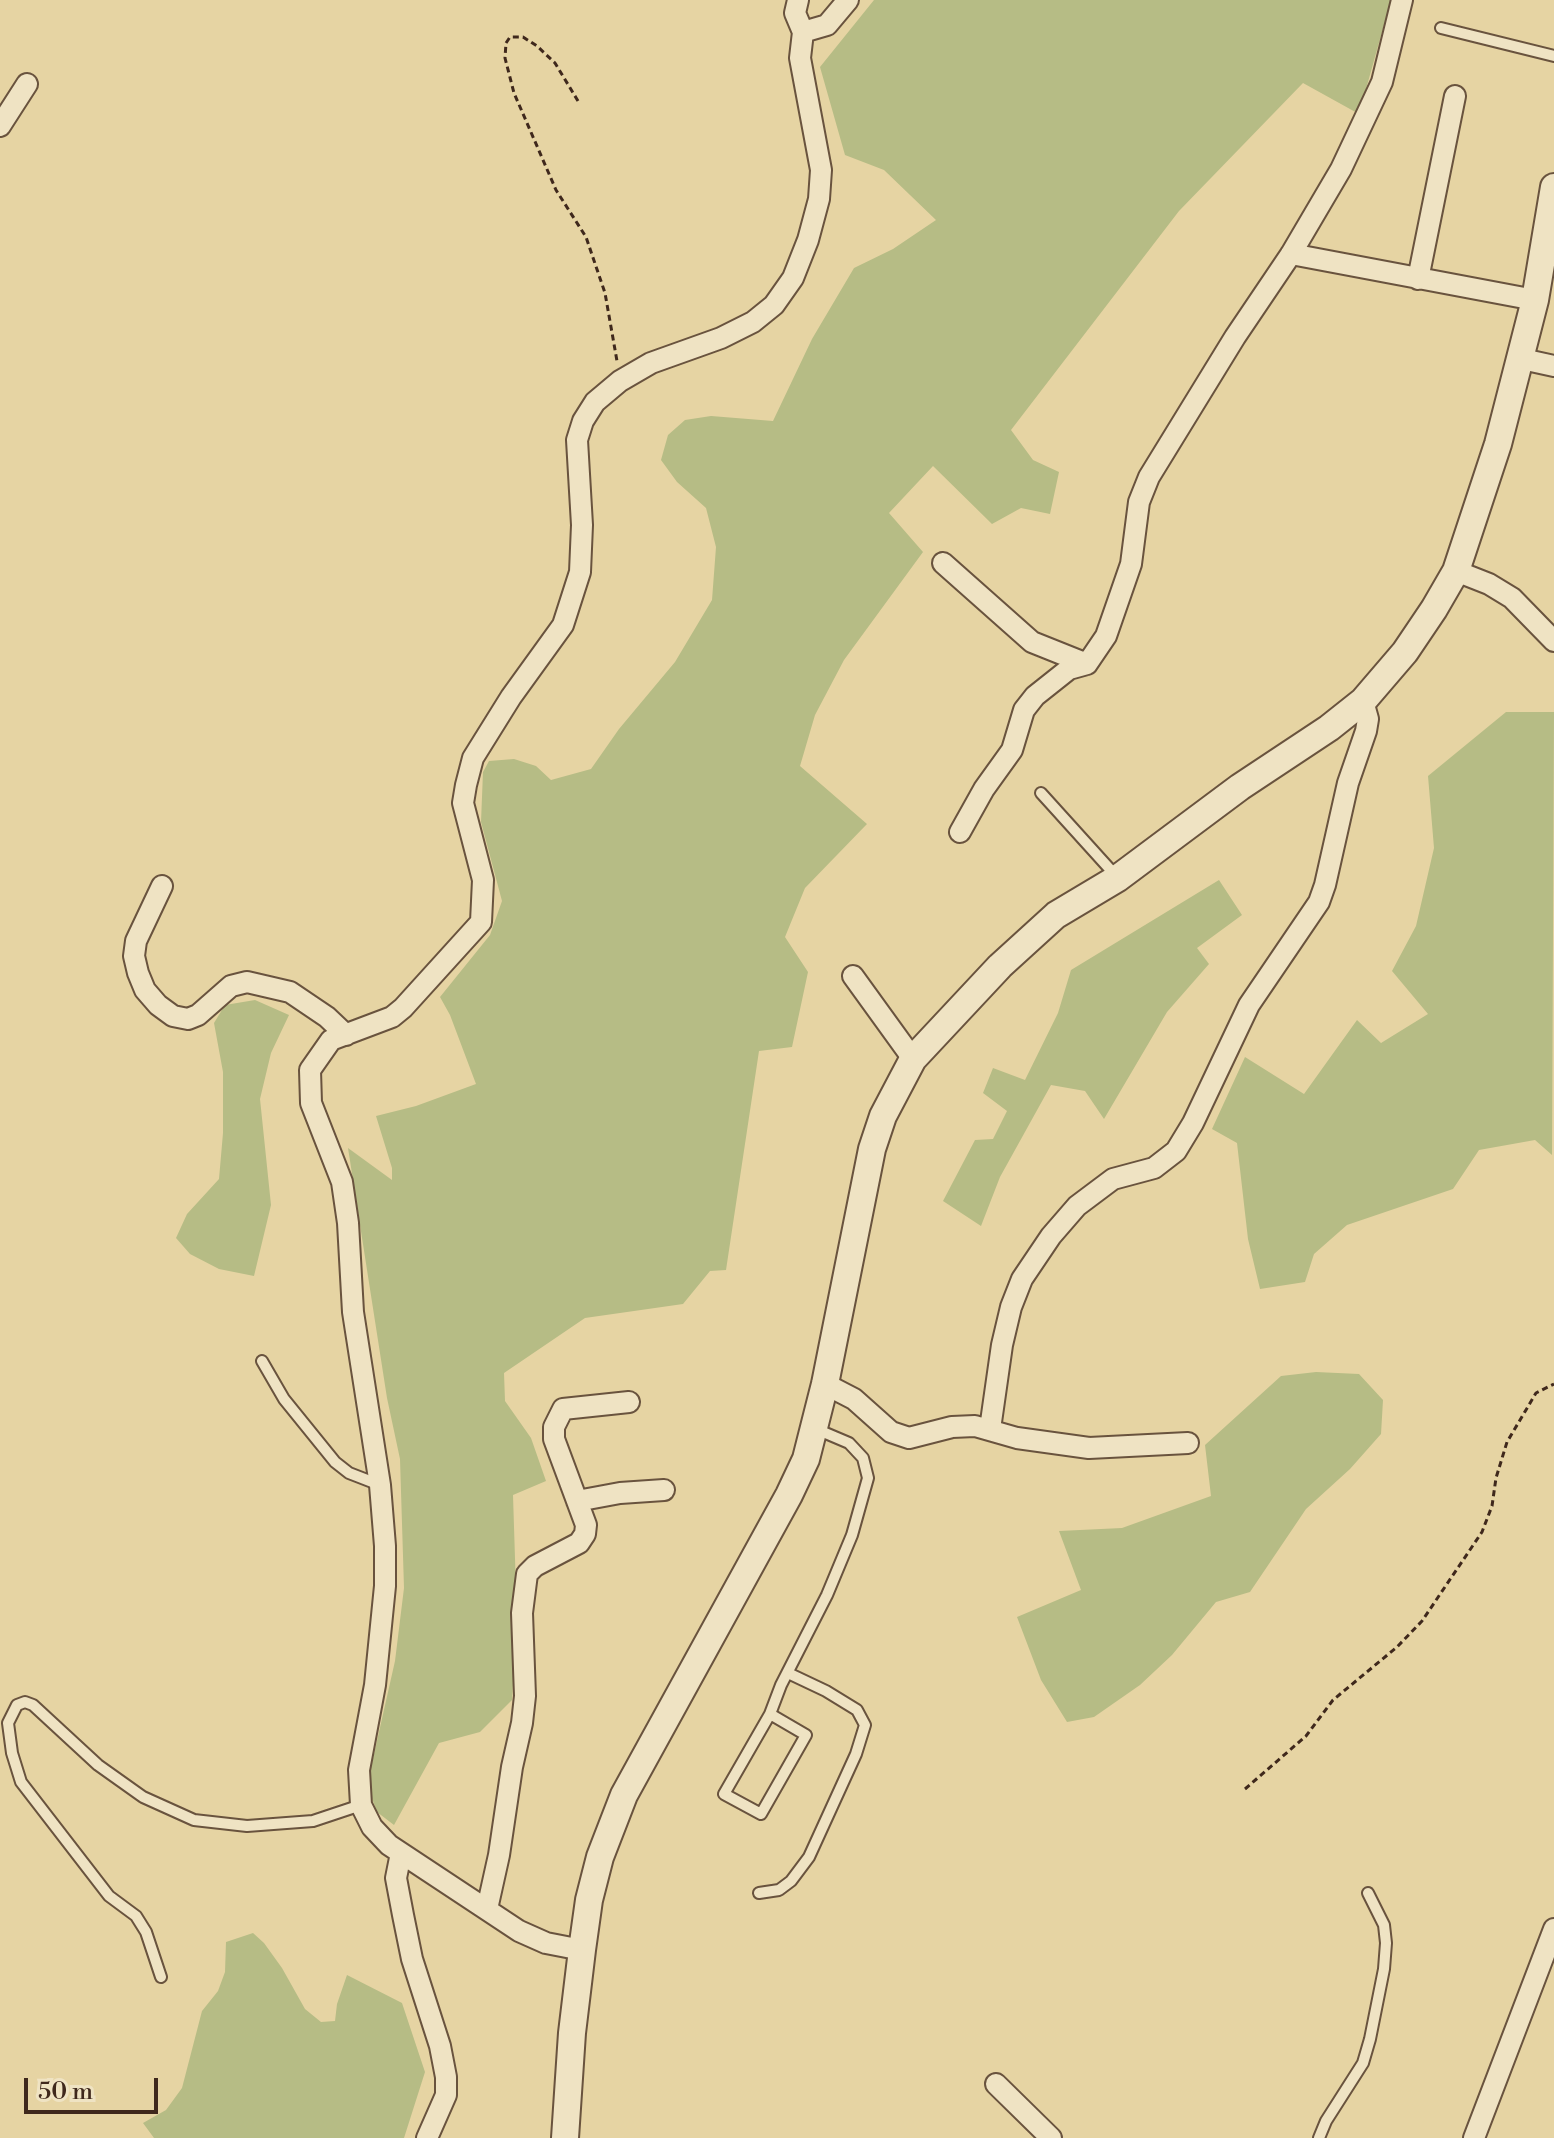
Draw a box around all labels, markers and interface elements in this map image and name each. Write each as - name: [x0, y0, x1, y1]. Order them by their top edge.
- scale bar: [28, 2062, 162, 2112]
- text: 50 m: [38, 2077, 93, 2107]

